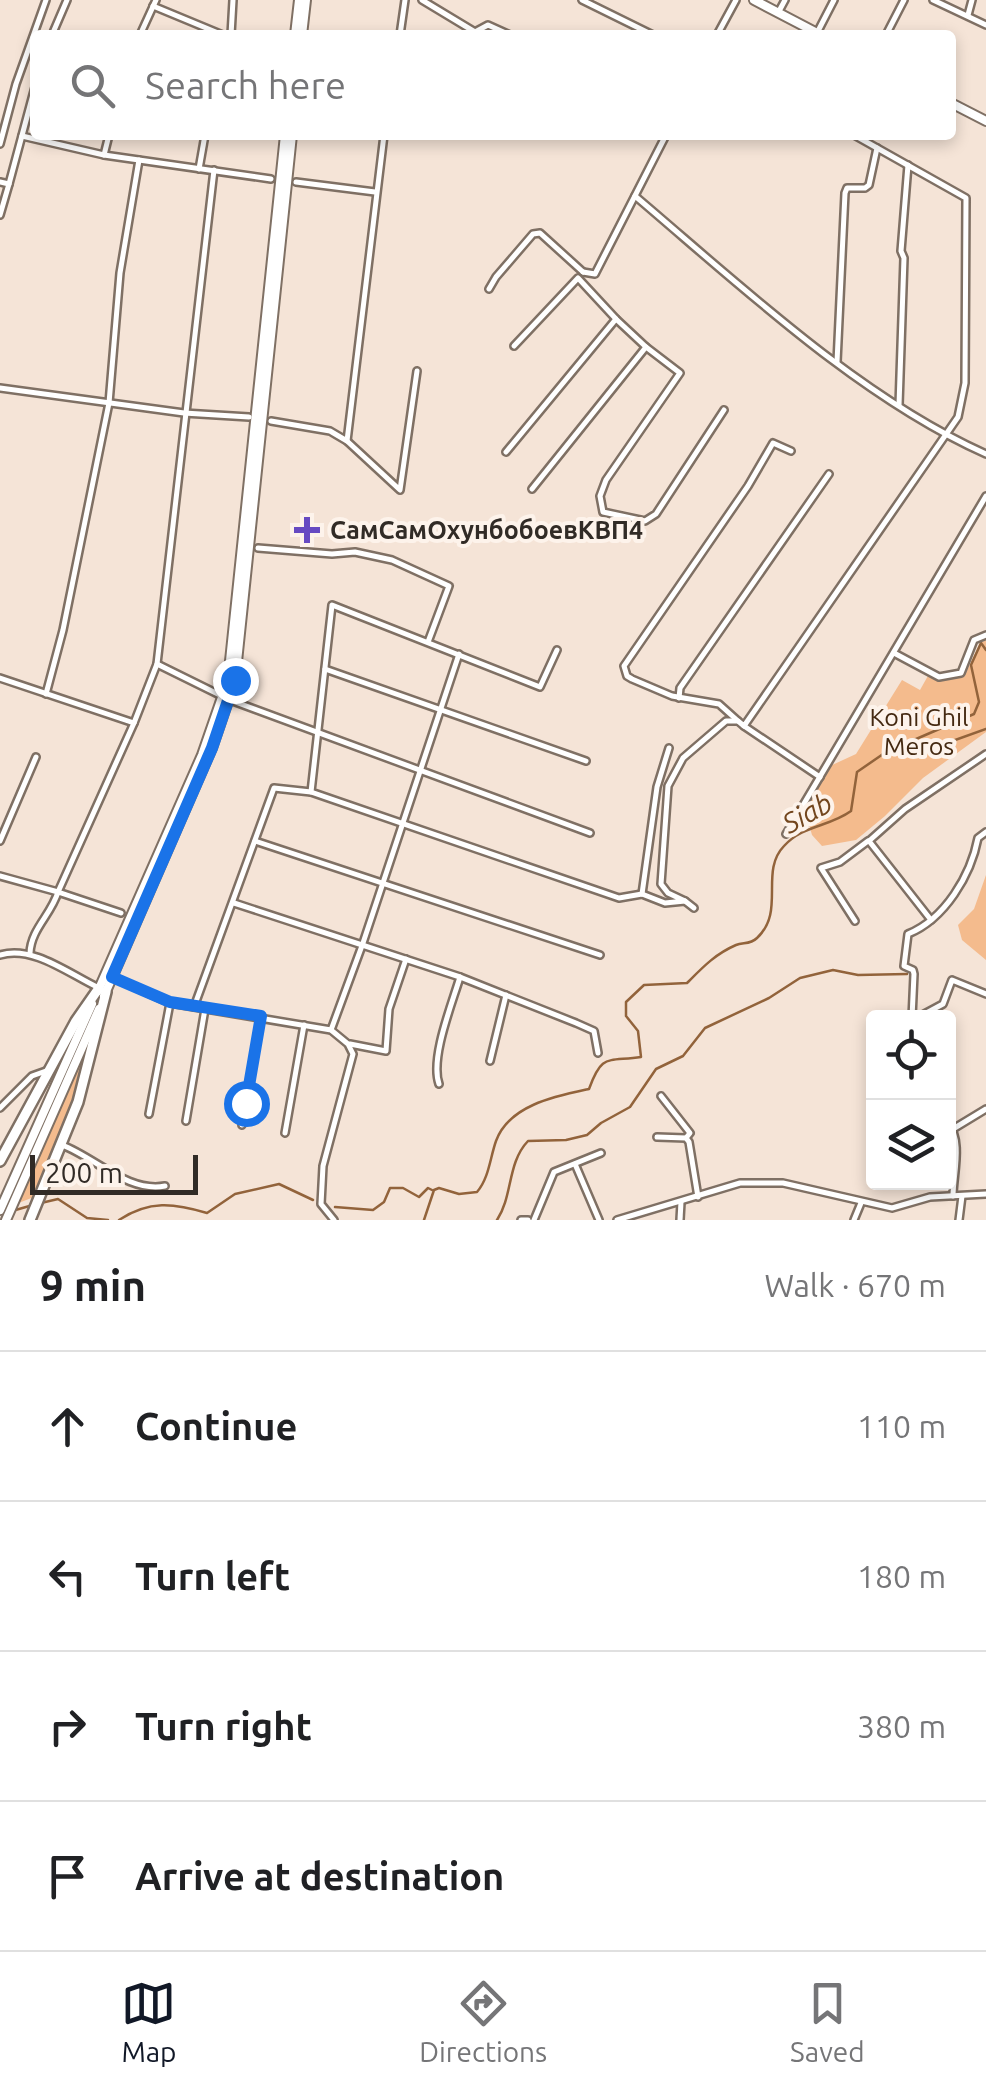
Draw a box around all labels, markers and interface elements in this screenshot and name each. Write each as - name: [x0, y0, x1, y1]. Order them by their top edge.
- search box: [30, 30, 956, 140]
- icon: search: [65, 58, 120, 113]
- text: Search here: [145, 64, 346, 106]
- place label: СамСамОхунбобоевКВП4: [330, 516, 643, 544]
- marker: СамСамОхунбобоевКВП4: [294, 517, 320, 543]
- route end: [213, 658, 259, 704]
- park label: Koni Ghil Meros: [869, 703, 969, 760]
- water label: Siab: [776, 787, 837, 839]
- map controls: [866, 1010, 956, 1190]
- button: locate: [866, 1010, 956, 1100]
- route start: [224, 1081, 270, 1127]
- button: layers: [866, 1100, 956, 1190]
- scale bar: [30, 1150, 198, 1194]
- text: 200 m: [45, 1157, 123, 1188]
- text: 9 min: [40, 1262, 146, 1309]
- text: Walk · 670 m: [764, 1267, 946, 1303]
- icon: ahead: [40, 1399, 95, 1454]
- text: Continue: [135, 1405, 297, 1447]
- text: 110 m: [857, 1408, 946, 1444]
- icon: left: [40, 1549, 95, 1604]
- text: Turn left: [135, 1555, 290, 1597]
- text: 180 m: [857, 1558, 946, 1594]
- icon: right: [40, 1699, 95, 1754]
- text: Turn right: [135, 1705, 312, 1747]
- text: 380 m: [857, 1708, 946, 1744]
- icon: arrive: [40, 1849, 95, 1904]
- text: Arrive at destination: [135, 1855, 504, 1897]
- tab: Map: [121, 1976, 177, 2067]
- tab: Directions: [419, 1976, 547, 2067]
- tab: Saved: [790, 1976, 865, 2067]

